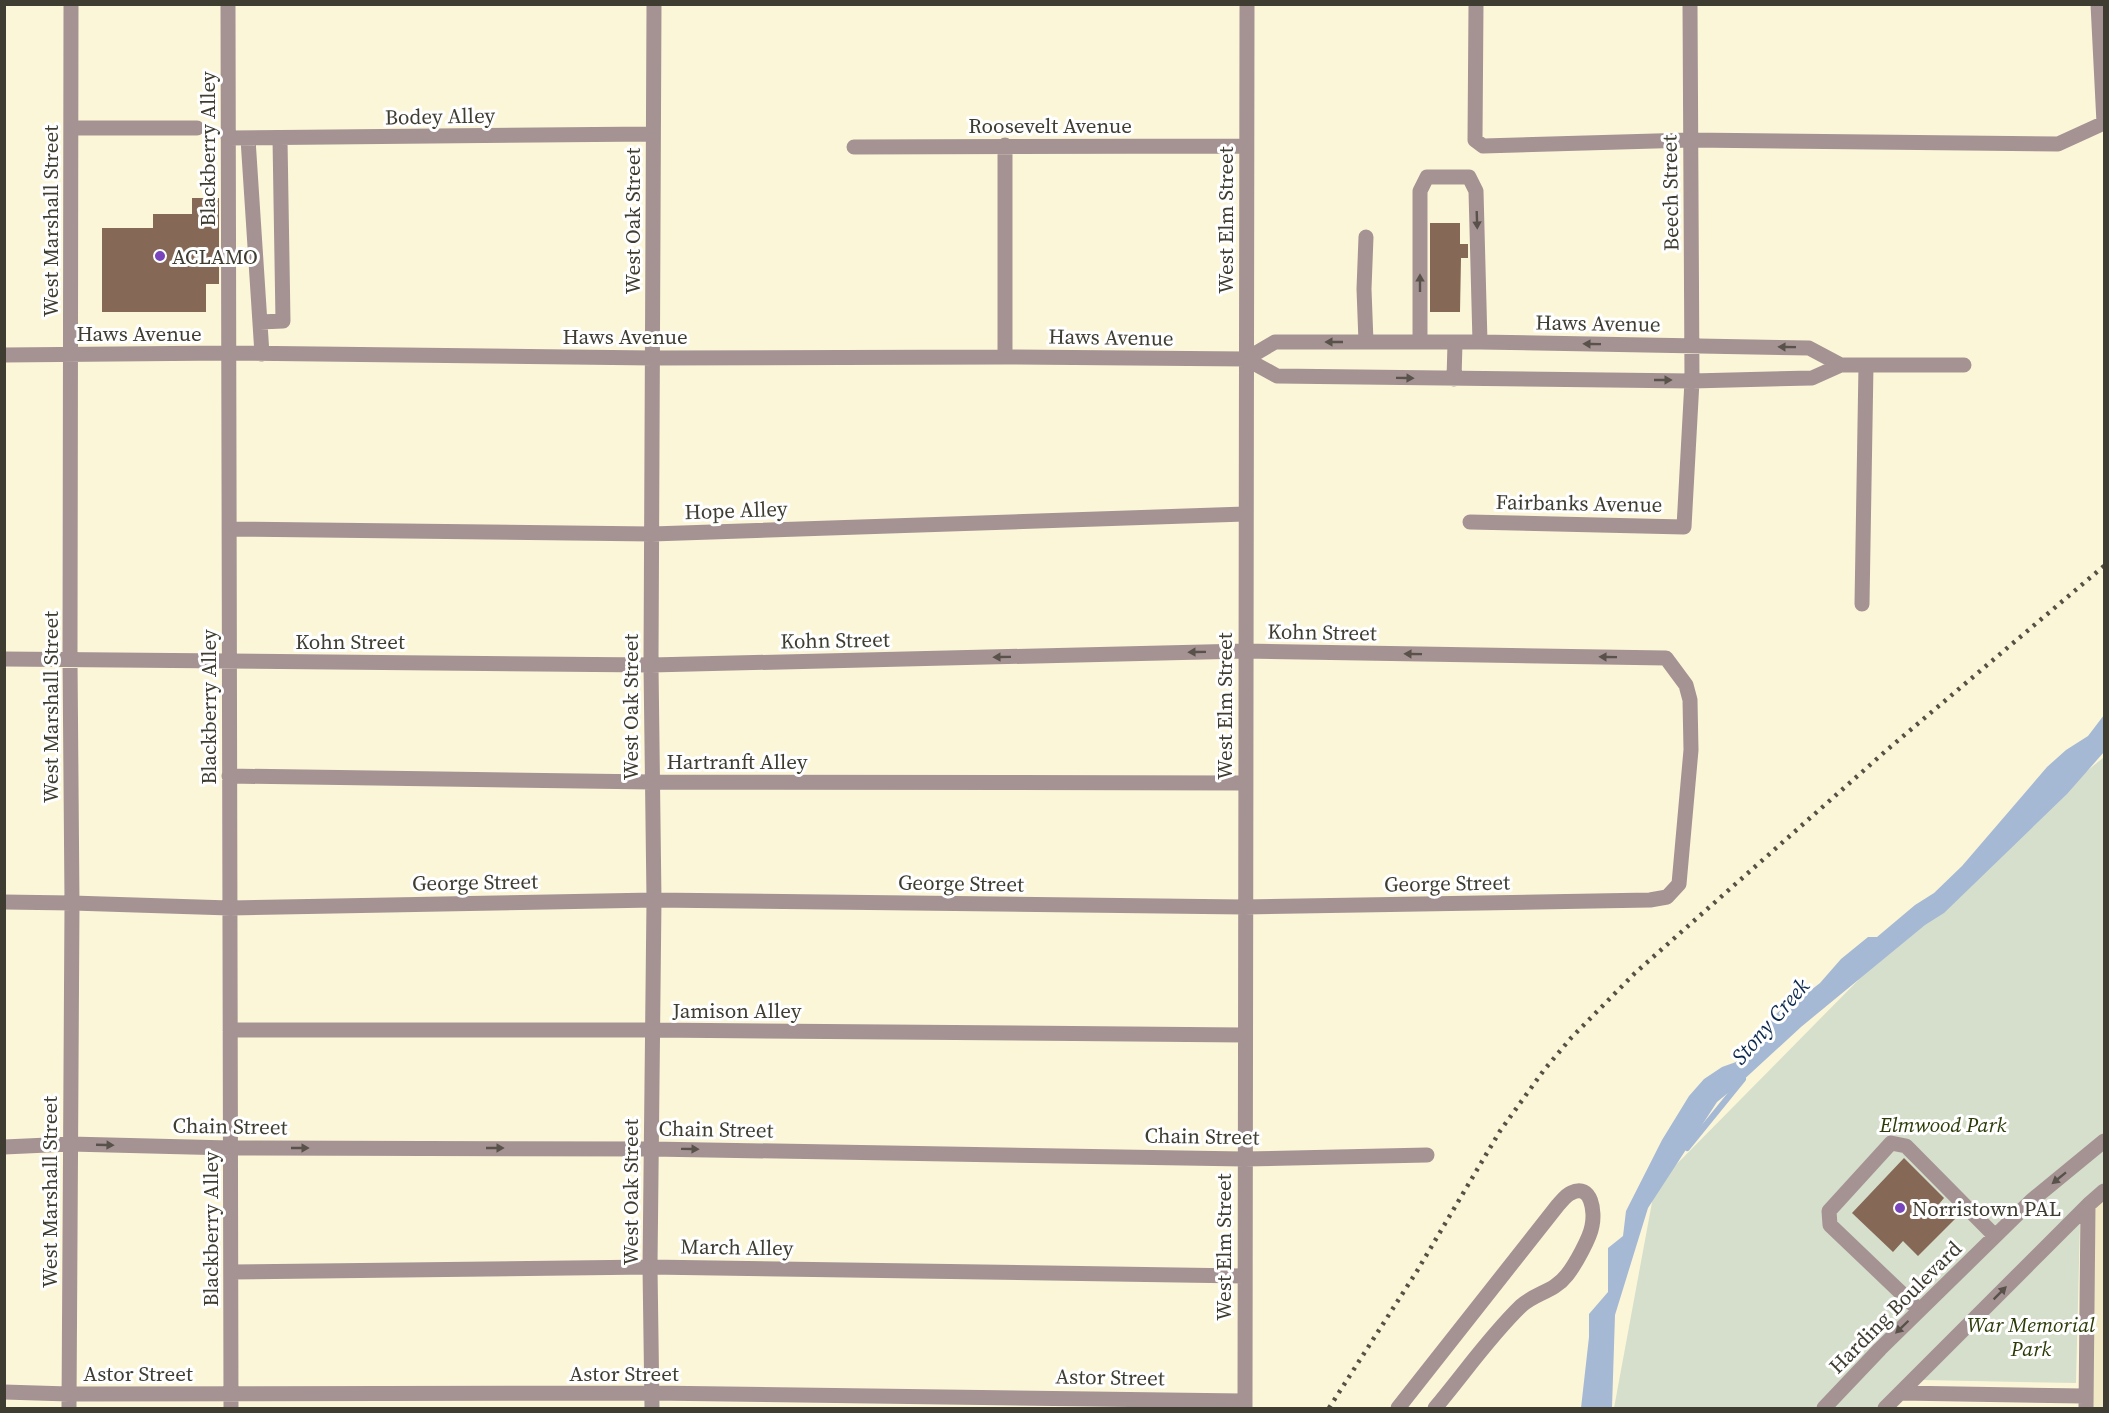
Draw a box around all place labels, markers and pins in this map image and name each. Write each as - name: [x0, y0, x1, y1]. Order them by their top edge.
- place label: ACLAMO: [172, 242, 258, 271]
- marker: ACLAMO: [153, 249, 167, 263]
- place label: Norristown PAL: [1912, 1194, 2061, 1223]
- marker: Norristown PAL: [1893, 1201, 1907, 1215]

